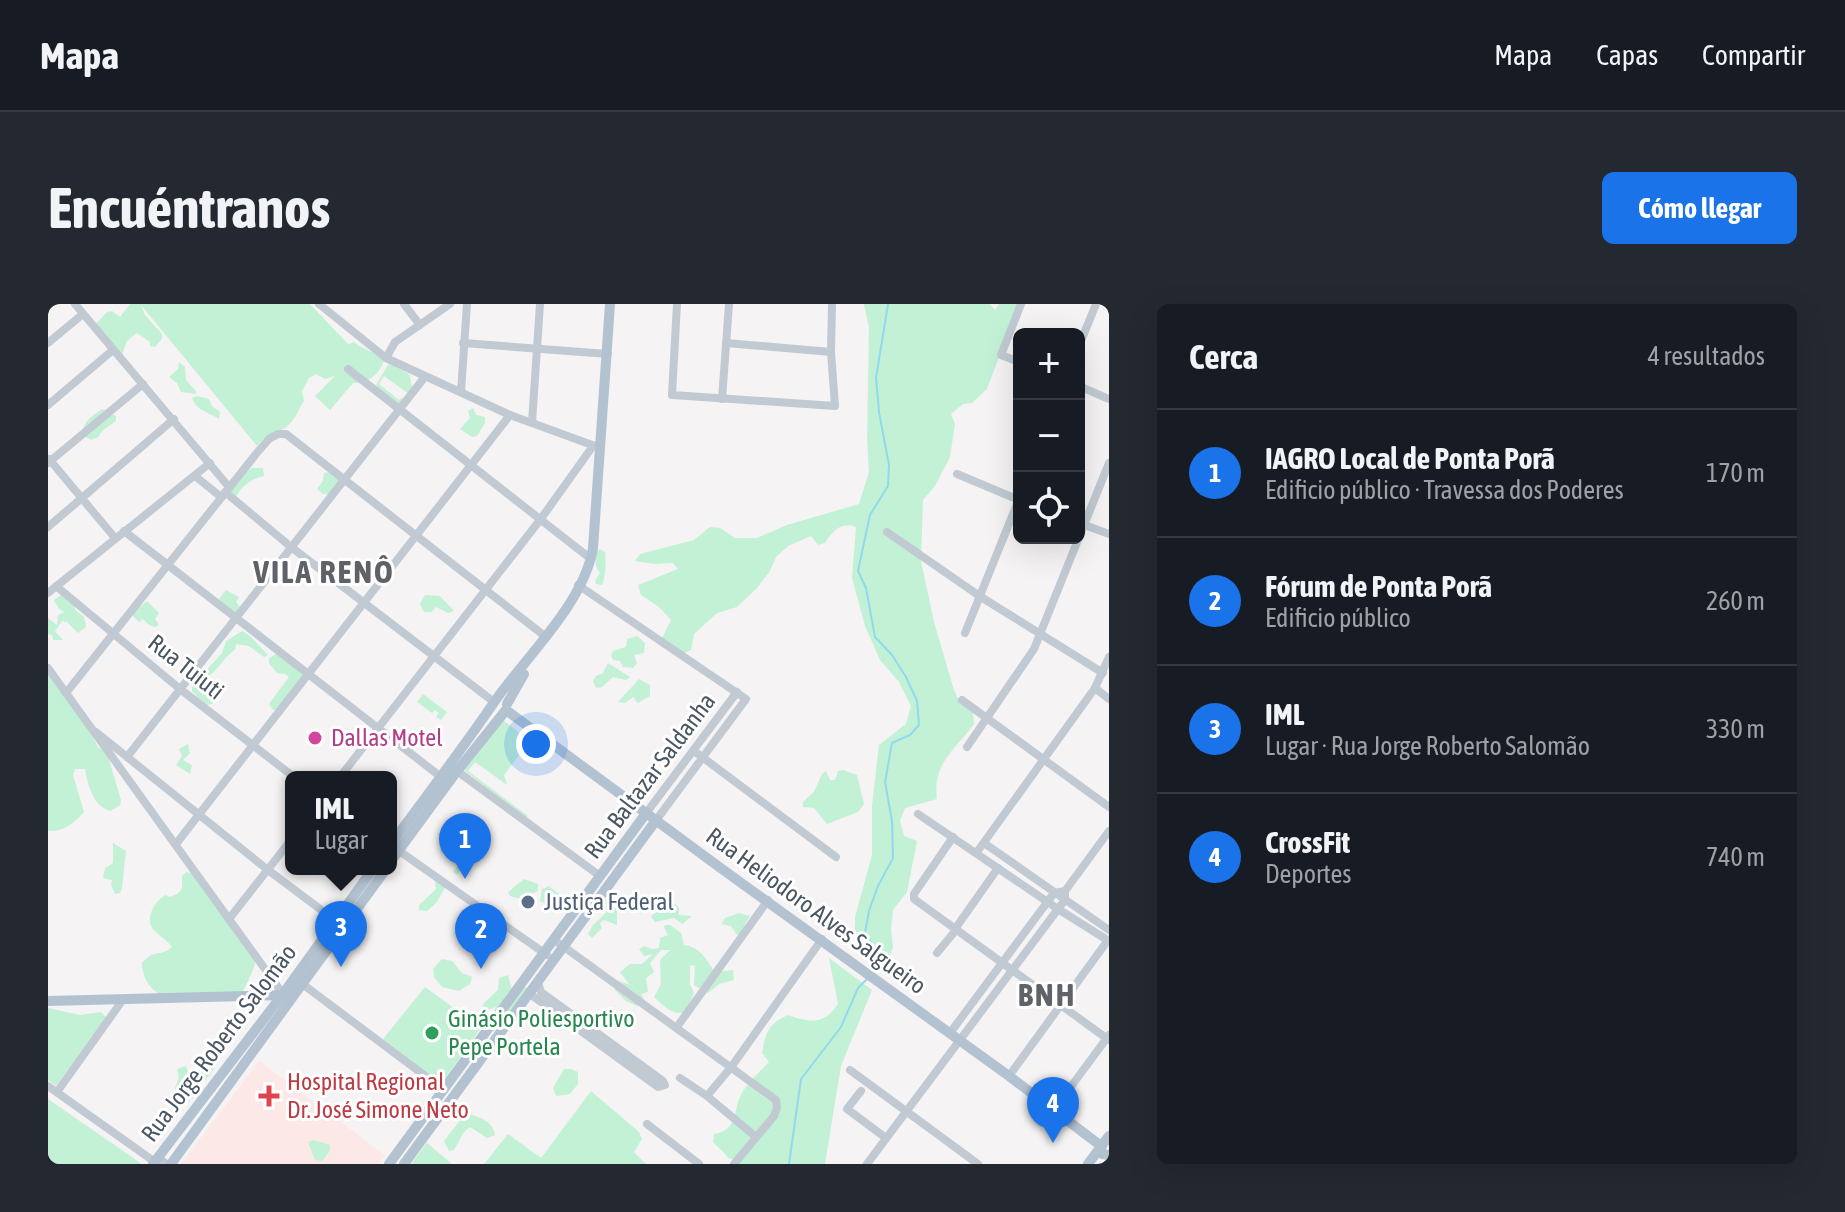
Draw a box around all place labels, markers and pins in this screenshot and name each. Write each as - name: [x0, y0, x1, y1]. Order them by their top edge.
- place label: Dallas Motel: [331, 724, 443, 751]
- marker: Dallas Motel: [306, 729, 324, 747]
- pin: 1: [439, 813, 491, 879]
- place label: Justiça Federal: [544, 888, 675, 915]
- marker: Justiça Federal: [519, 893, 537, 911]
- pin: 3: [315, 901, 367, 967]
- pin: 2: [455, 903, 507, 969]
- place label: Ginásio Poliesportivo Pepe Portela: [448, 1005, 635, 1060]
- marker: Ginásio Poliesportivo Pepe Portela: [423, 1024, 441, 1042]
- place label: Hospital Regional Dr. José Simone Neto: [287, 1068, 469, 1123]
- pin: 4: [1027, 1077, 1079, 1143]
- marker: Hospital Regional Dr. José Simone Neto: [258, 1085, 280, 1107]

